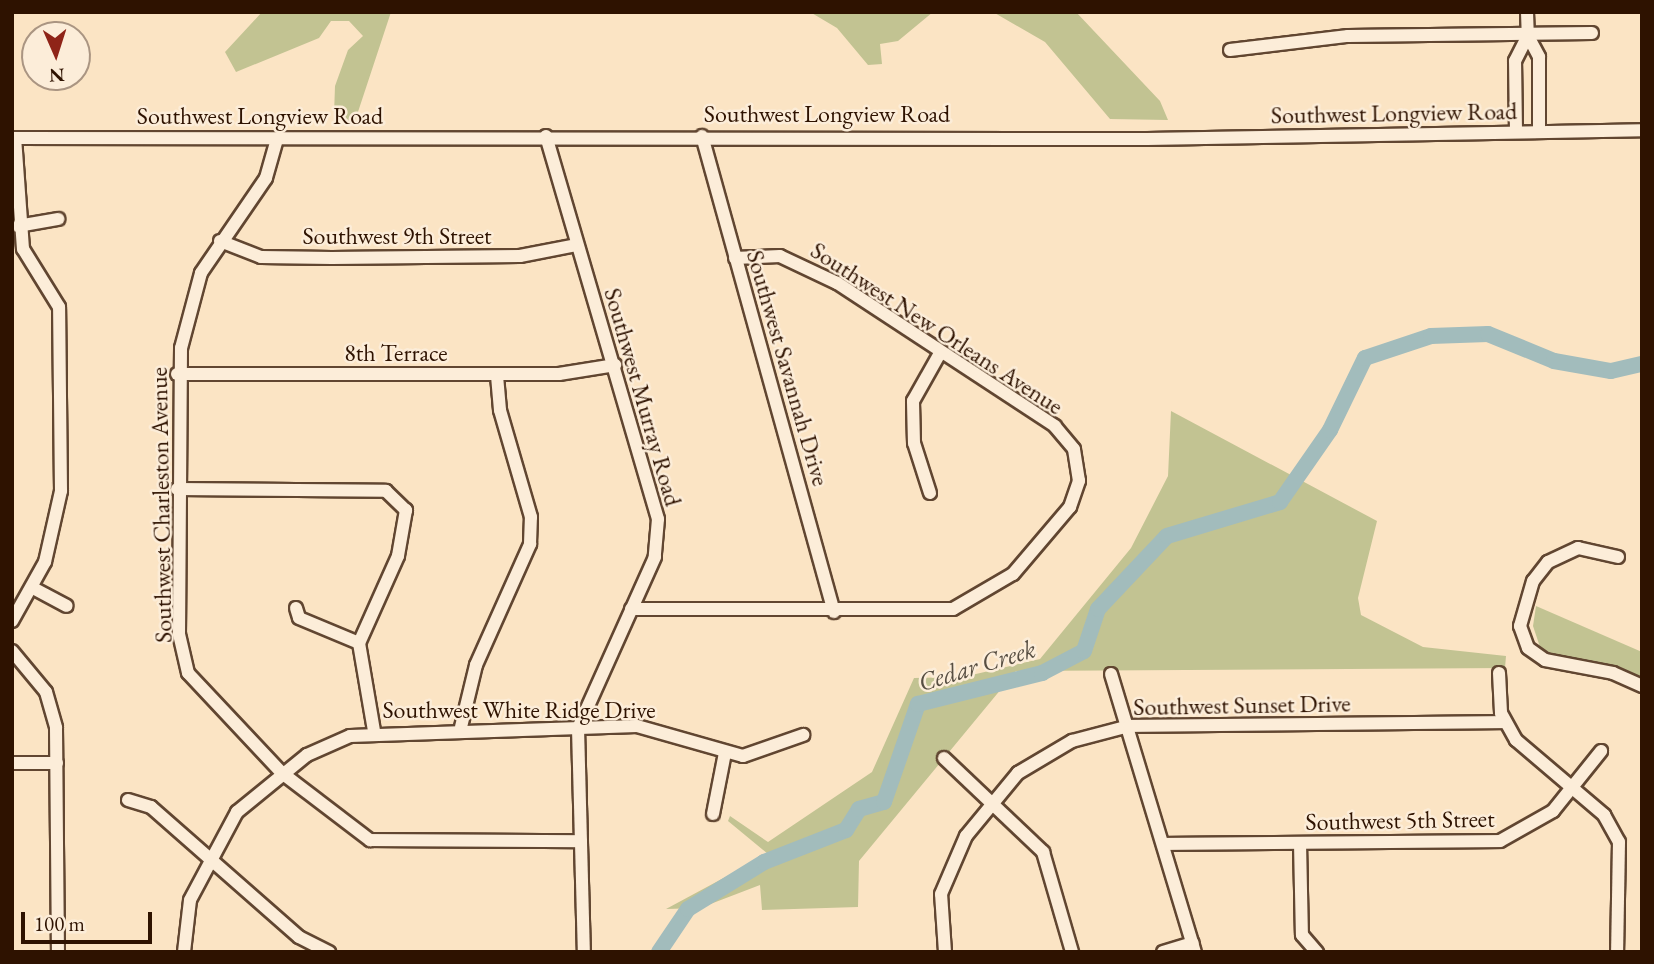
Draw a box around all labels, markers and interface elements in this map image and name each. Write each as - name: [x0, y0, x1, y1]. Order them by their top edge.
- north arrow: [21, 21, 91, 91]
- text: N: [49, 63, 65, 88]
- street label: Southwest Longview Road: [1271, 96, 1517, 130]
- street label: Southwest Longview Road: [704, 100, 950, 128]
- street label: Southwest Longview Road: [137, 102, 383, 130]
- street label: Southwest 9th Street: [302, 222, 492, 250]
- street label: Southwest New Orleans Avenue: [805, 236, 1069, 420]
- street label: Southwest Savannah Drive: [741, 247, 835, 489]
- street label: Southwest Murray Road: [598, 285, 688, 509]
- street label: 8th Terrace: [344, 339, 448, 367]
- street label: Southwest Charleston Avenue: [144, 367, 178, 643]
- water label: Cedar Creek: [915, 633, 1039, 699]
- street label: Southwest Sunset Drive: [1133, 689, 1351, 721]
- street label: Southwest White Ridge Drive: [382, 696, 656, 724]
- street label: Southwest 5th Street: [1305, 804, 1495, 836]
- scale bar: [24, 898, 156, 942]
- text: 100 m: [34, 910, 85, 937]

